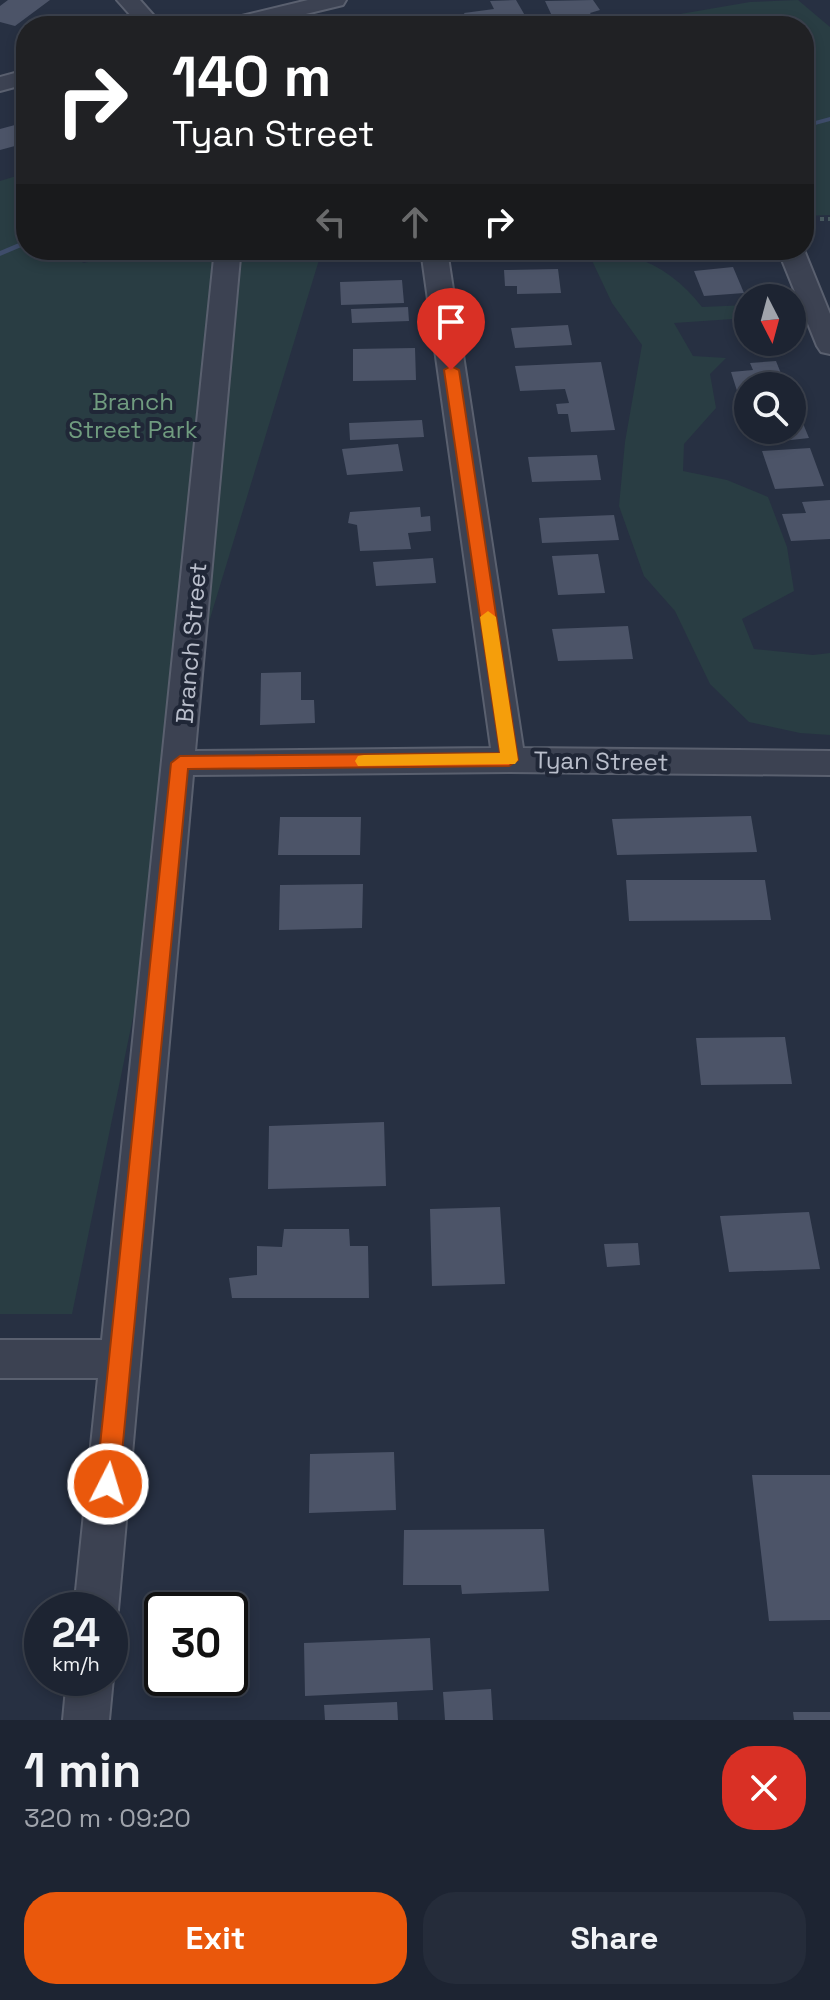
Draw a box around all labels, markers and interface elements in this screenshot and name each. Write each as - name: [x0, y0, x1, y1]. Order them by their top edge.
- text: 140 m: [172, 41, 331, 112]
- icon: right: [40, 48, 144, 152]
- text: Tyan Street: [172, 111, 374, 157]
- icon: left: [309, 200, 353, 244]
- icon: ahead: [393, 200, 437, 244]
- icon: right: [477, 200, 521, 244]
- north arrow: [734, 284, 806, 356]
- map controls: [734, 284, 806, 444]
- pin: [417, 288, 485, 370]
- icon: arrive: [429, 300, 473, 344]
- button: search: [734, 372, 806, 444]
- park label: Branch Street Park: [68, 386, 198, 445]
- street label: Branch Street: [169, 561, 213, 725]
- street label: Tyan Street: [533, 744, 669, 778]
- position arrow: [66, 1442, 150, 1526]
- speed limit sign: 30: [144, 1592, 248, 1696]
- text: 24: [52, 1608, 100, 1659]
- text: km/h: [52, 1651, 100, 1677]
- text: 1 min: [24, 1740, 141, 1801]
- button: close: [722, 1746, 806, 1830]
- text: 320 m · 09:20: [24, 1801, 191, 1835]
- button: Exit: [24, 1892, 407, 1984]
- button: Share: [423, 1892, 806, 1984]

